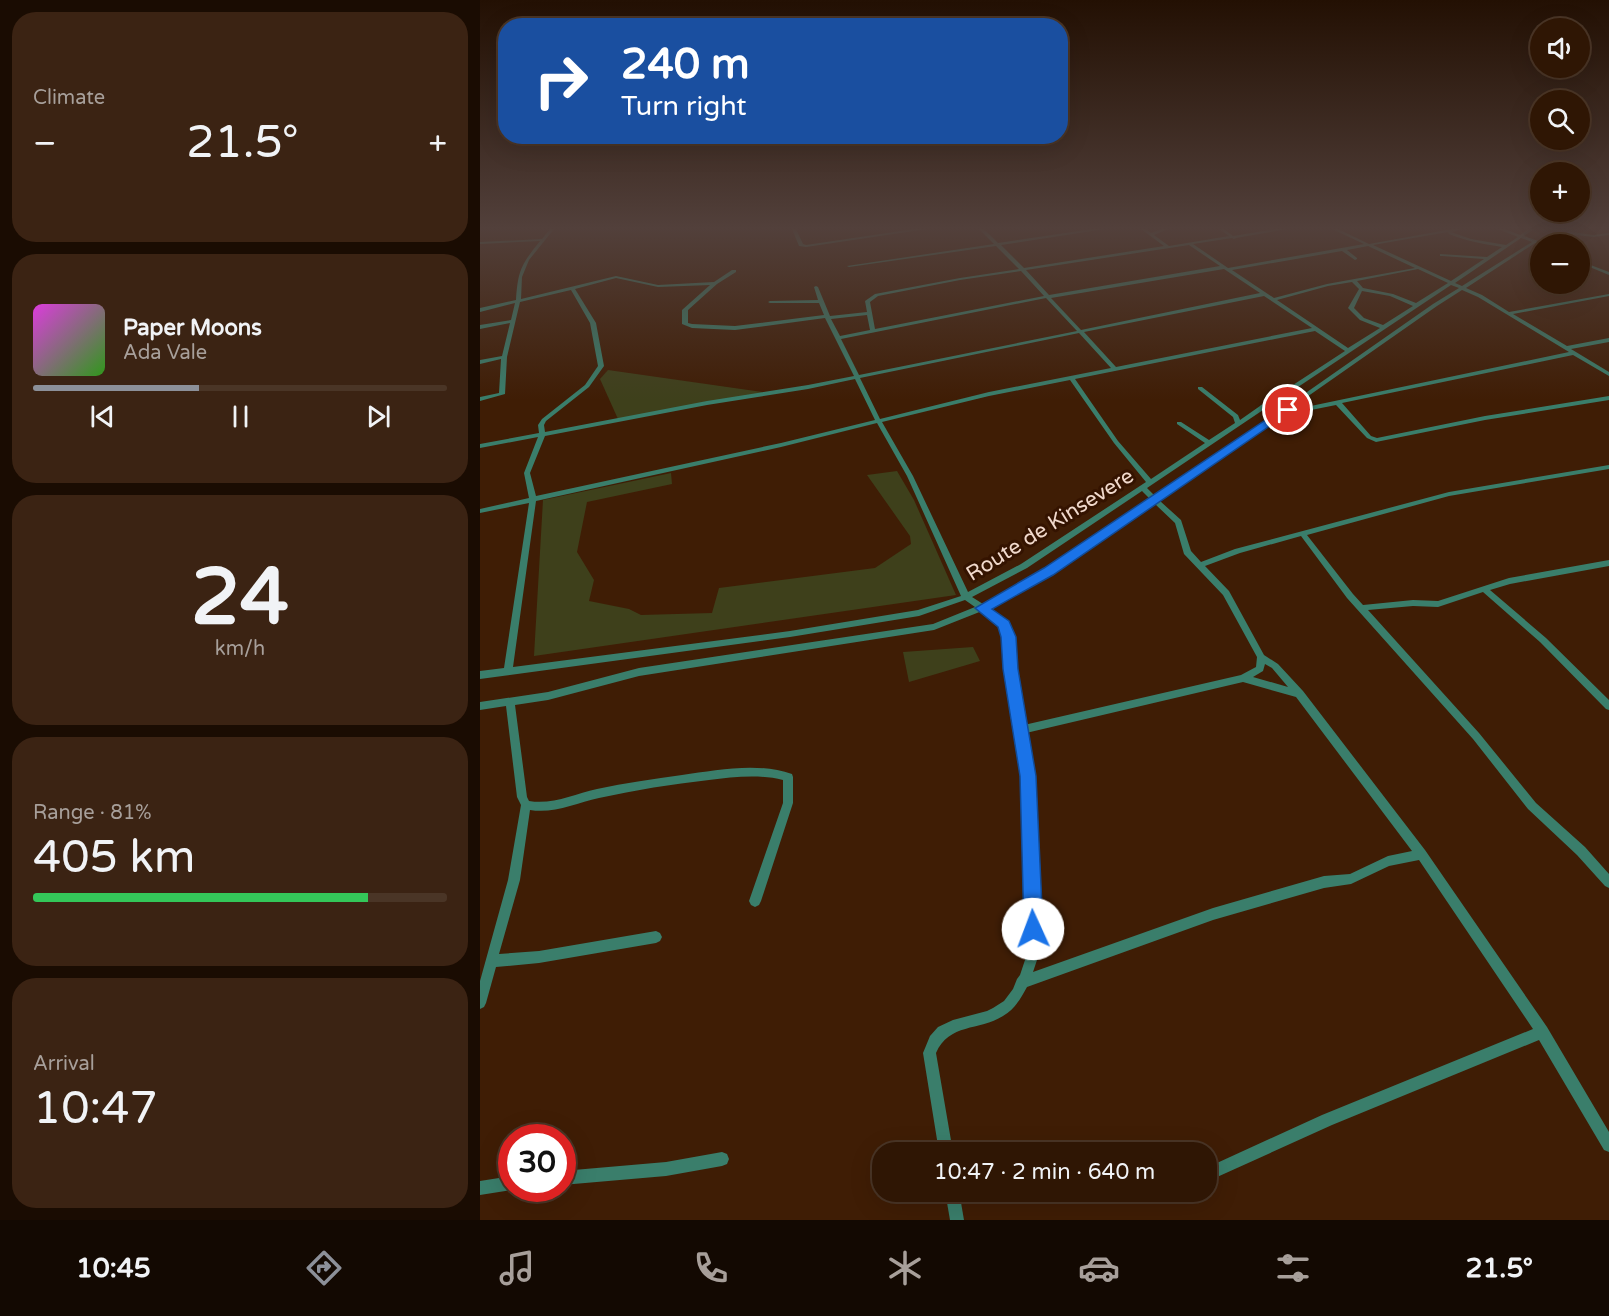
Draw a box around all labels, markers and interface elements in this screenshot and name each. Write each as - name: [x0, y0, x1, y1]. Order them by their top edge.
- map controls: [1530, 18, 1590, 294]
- button: sound: [1530, 18, 1590, 78]
- text: 240 m: [621, 39, 750, 90]
- icon: right: [522, 42, 600, 120]
- text: Climate: [33, 86, 105, 110]
- text: Turn right: [621, 90, 747, 123]
- button: search: [1530, 90, 1590, 150]
- text: 21.5°: [186, 116, 299, 170]
- text: −: [33, 124, 57, 163]
- text: +: [428, 124, 447, 163]
- button: +: [1530, 162, 1590, 222]
- button: −: [1530, 234, 1590, 294]
- text: Paper Moons: [123, 315, 262, 341]
- text: Ada Vale: [123, 341, 207, 365]
- pin: [1262, 384, 1313, 435]
- icon: arrive: [1271, 393, 1304, 426]
- icon: previous: [86, 400, 119, 433]
- icon: pause: [224, 400, 257, 433]
- icon: next: [362, 400, 395, 433]
- street label: Route de Kinsevere: [962, 463, 1138, 587]
- text: 24: [191, 551, 289, 645]
- text: km/h: [215, 637, 265, 661]
- text: Range · 81%: [33, 801, 152, 825]
- text: 405 km: [33, 831, 195, 885]
- position arrow: [1001, 897, 1065, 961]
- text: Arrival: [33, 1052, 95, 1076]
- text: 10:47: [33, 1082, 158, 1136]
- speed limit sign: 30: [498, 1124, 576, 1202]
- text: 10:47 · 2 min · 640 m: [934, 1159, 1155, 1185]
- icon: directions: [303, 1247, 345, 1289]
- icon: music: [496, 1247, 538, 1289]
- icon: phone: [690, 1247, 732, 1289]
- icon: climate: [884, 1247, 926, 1289]
- icon: car: [1078, 1247, 1120, 1289]
- icon: filters: [1272, 1247, 1314, 1289]
- text: 10:45: [76, 1252, 151, 1285]
- text: 21.5°: [1465, 1252, 1533, 1285]

